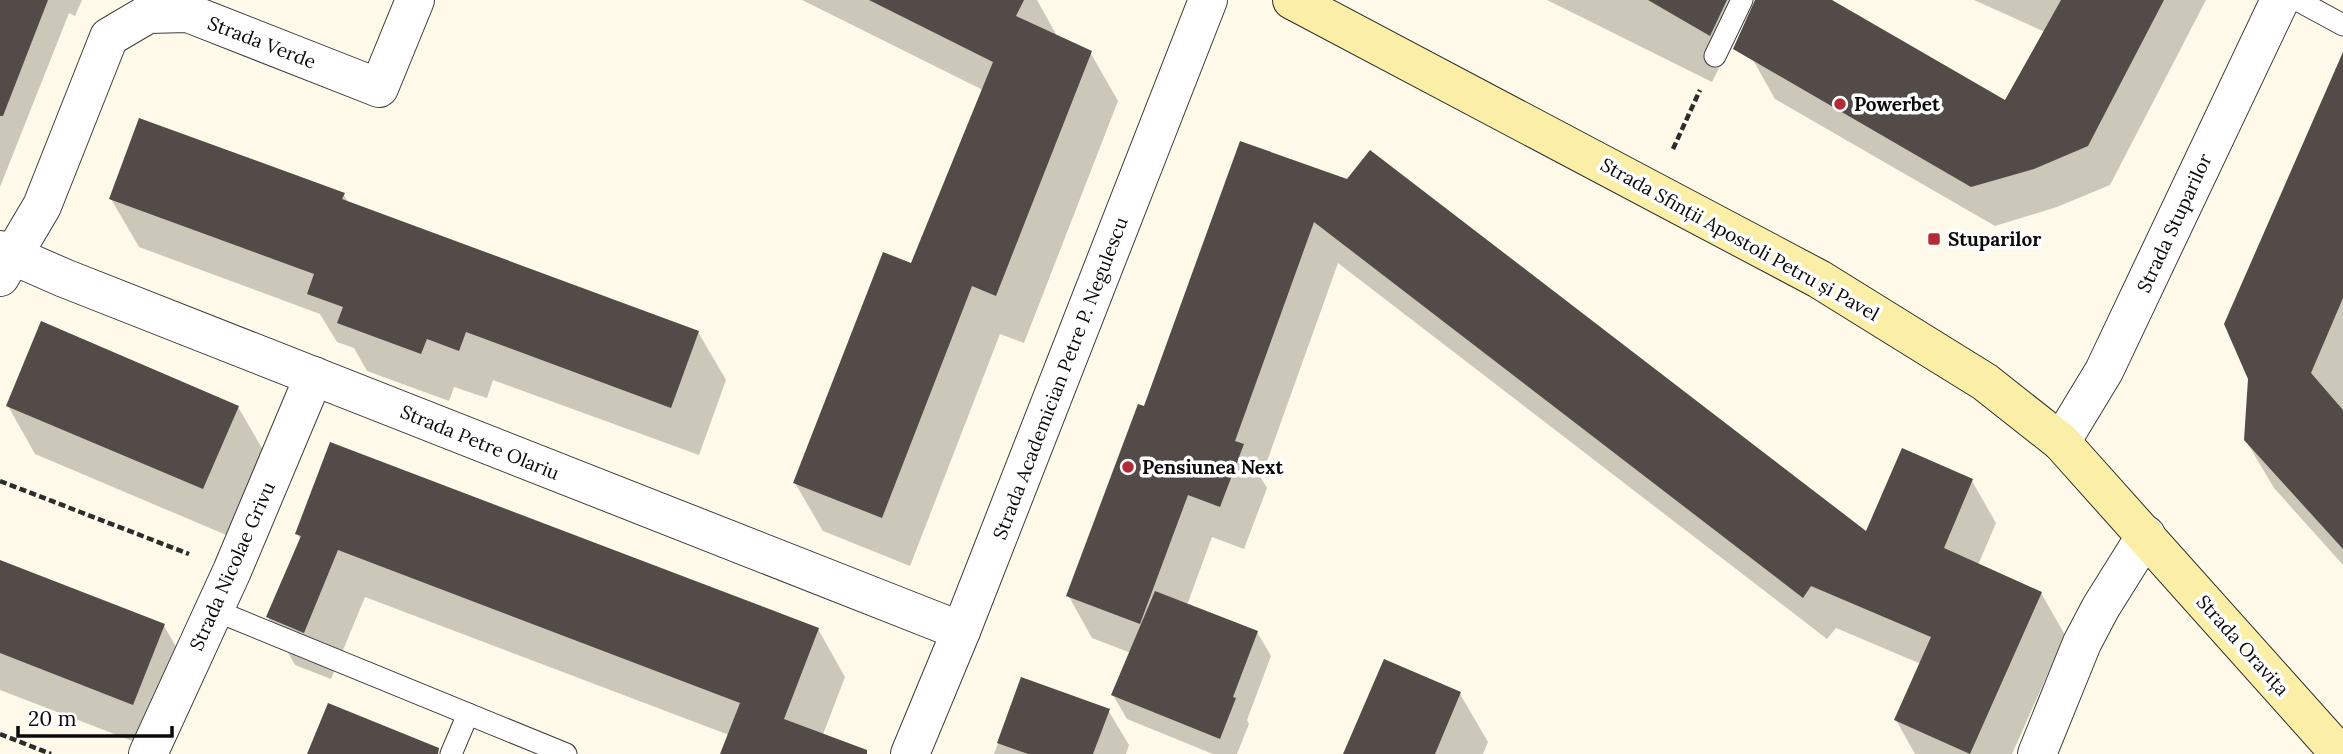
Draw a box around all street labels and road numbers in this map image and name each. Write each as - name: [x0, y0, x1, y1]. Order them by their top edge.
- street label: Strada Verde: [205, 10, 319, 74]
- street label: Strada Stuparilor: [2131, 149, 2217, 296]
- street label: Strada Sfinții Apostoli Petru și Pavel: [1597, 152, 1883, 326]
- street label: Strada Academician Petre P. Negulescu: [987, 213, 1133, 543]
- street label: Strada Petre Olariu: [397, 399, 563, 485]
- street label: Strada Nicolae Grivu: [184, 478, 280, 654]
- street label: Strada Oravița: [2192, 590, 2295, 700]

